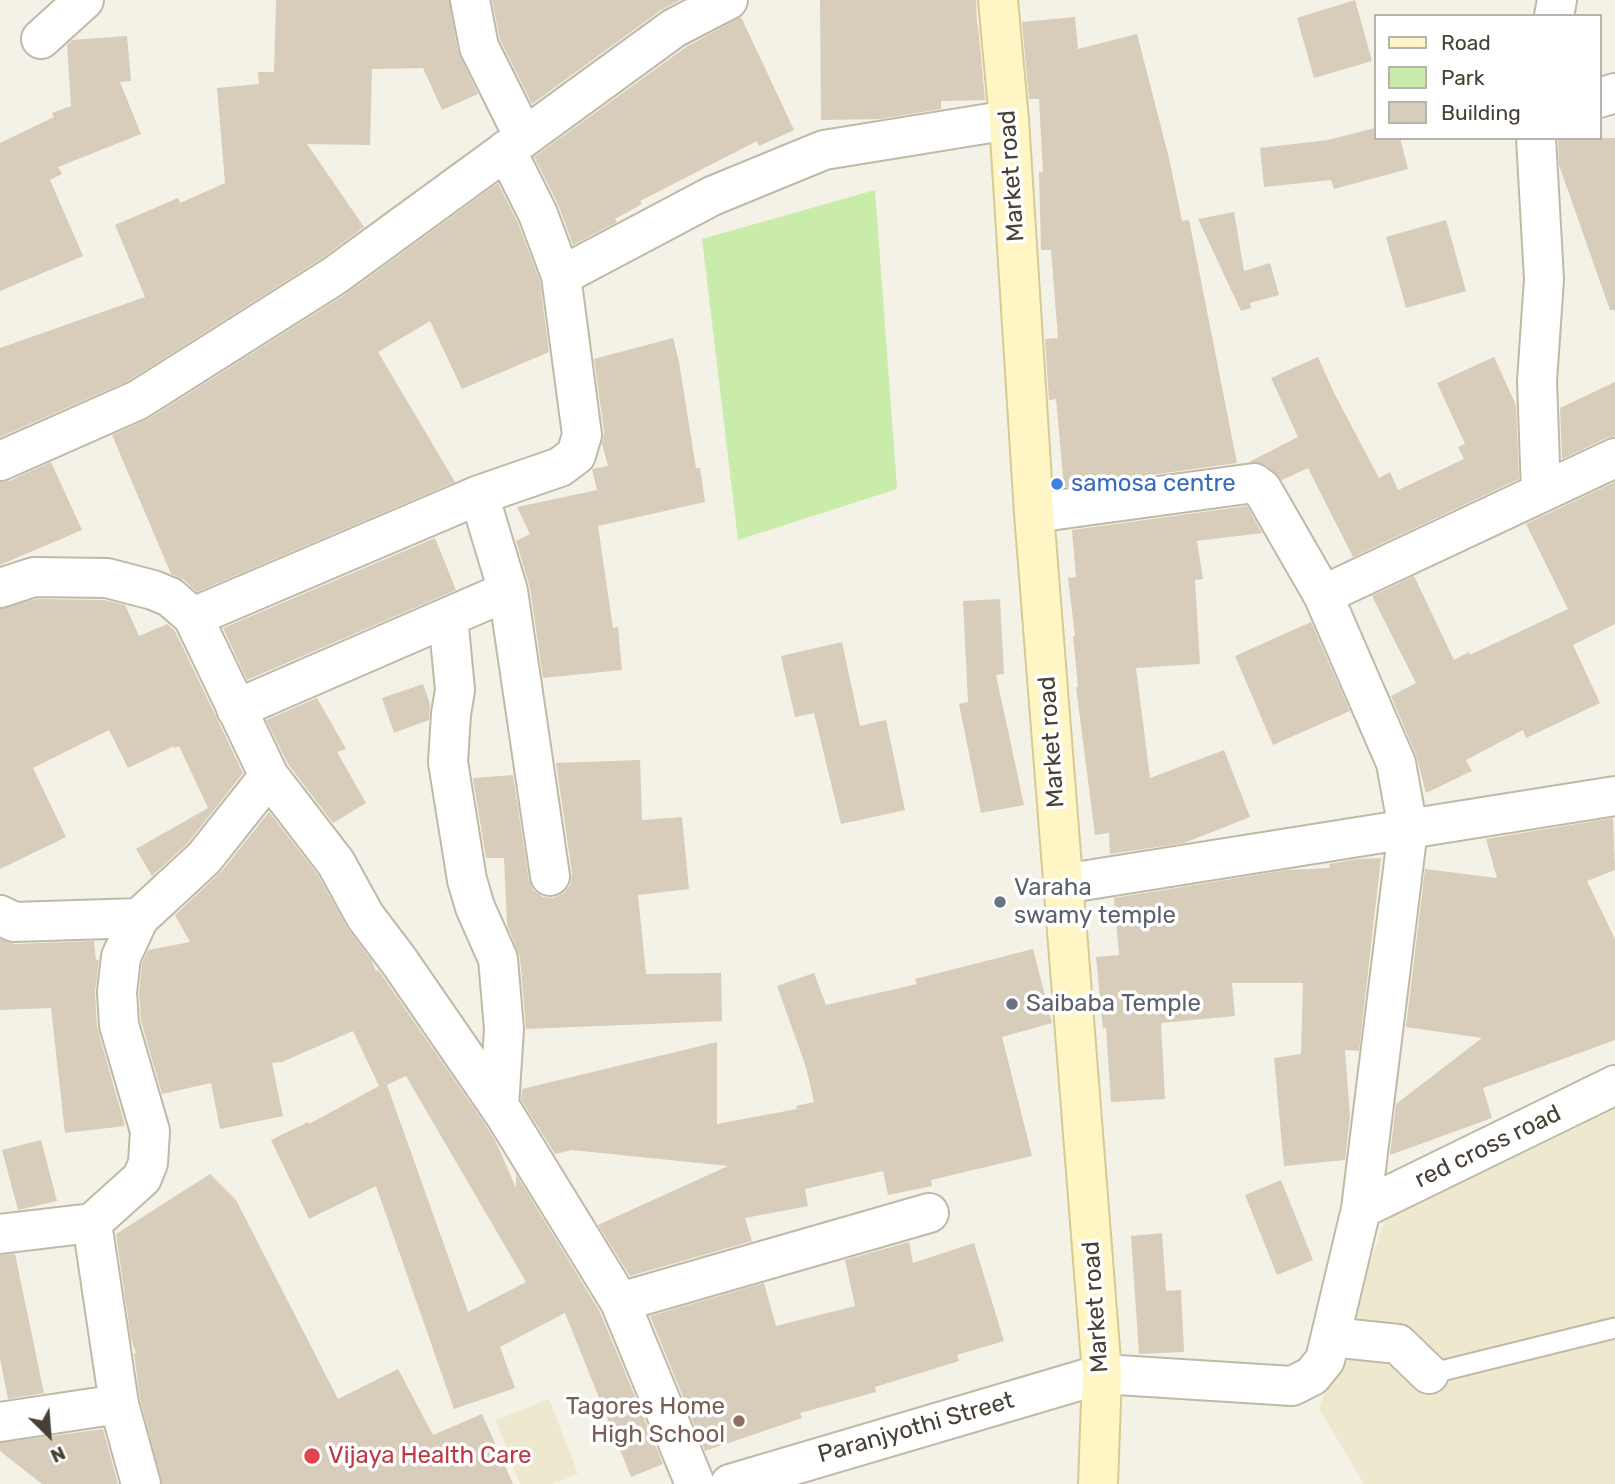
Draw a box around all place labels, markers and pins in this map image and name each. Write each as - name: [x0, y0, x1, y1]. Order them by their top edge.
- place label: samosa centre: [1071, 470, 1236, 498]
- marker: samosa centre: [1049, 476, 1065, 492]
- place label: Varaha swamy temple: [1014, 874, 1176, 930]
- marker: Varaha swamy temple: [992, 894, 1008, 910]
- place label: Saibaba Temple: [1026, 990, 1201, 1018]
- marker: Saibaba Temple: [1004, 996, 1020, 1012]
- place label: Tagores Home High School: [566, 1393, 725, 1449]
- marker: Tagores Home High School: [731, 1413, 747, 1429]
- place label: Vijaya Health Care: [328, 1442, 532, 1470]
- marker: Vijaya Health Care: [302, 1446, 322, 1466]

